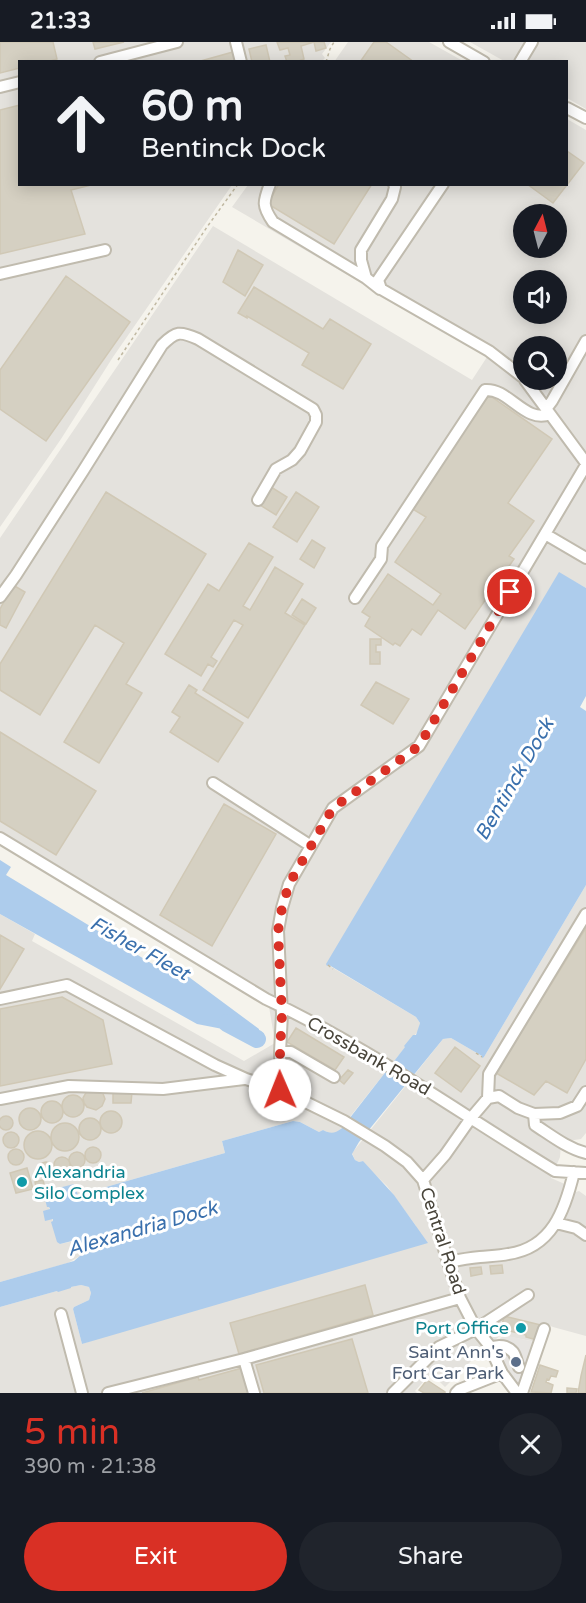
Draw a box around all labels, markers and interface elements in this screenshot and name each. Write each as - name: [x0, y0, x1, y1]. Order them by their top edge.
- text: 21:33: [30, 8, 91, 34]
- text: 60 m: [141, 81, 243, 132]
- icon: ahead: [42, 84, 120, 162]
- text: Bentinck Dock: [141, 132, 326, 165]
- north arrow: [513, 204, 567, 258]
- map controls: [513, 204, 567, 390]
- button: sound: [513, 270, 567, 324]
- button: search: [513, 336, 567, 390]
- pin: [484, 566, 535, 617]
- icon: arrive: [493, 575, 526, 608]
- water label: Bentinck Dock: [470, 712, 561, 845]
- water label: Fisher Fleet: [86, 912, 196, 987]
- street label: Crossbank Road: [303, 1012, 435, 1100]
- position arrow: [248, 1058, 312, 1122]
- place label: Alexandria Silo Complex: [34, 1161, 145, 1204]
- marker: Alexandria Silo Complex: [15, 1175, 29, 1189]
- street label: Central Road: [415, 1185, 471, 1297]
- water label: Alexandria Dock: [64, 1195, 222, 1262]
- place label: Port Office: [415, 1317, 509, 1339]
- marker: Port Office: [514, 1321, 528, 1335]
- place label: Saint Ann's Fort Car Park: [392, 1341, 504, 1384]
- marker: Saint Ann's Fort Car Park: [509, 1355, 523, 1369]
- text: 5 min: [24, 1411, 120, 1454]
- button: close: [499, 1413, 562, 1476]
- text: 390 m · 21:38: [24, 1455, 156, 1479]
- button: Exit: [24, 1522, 287, 1591]
- button: Share: [299, 1522, 562, 1591]

